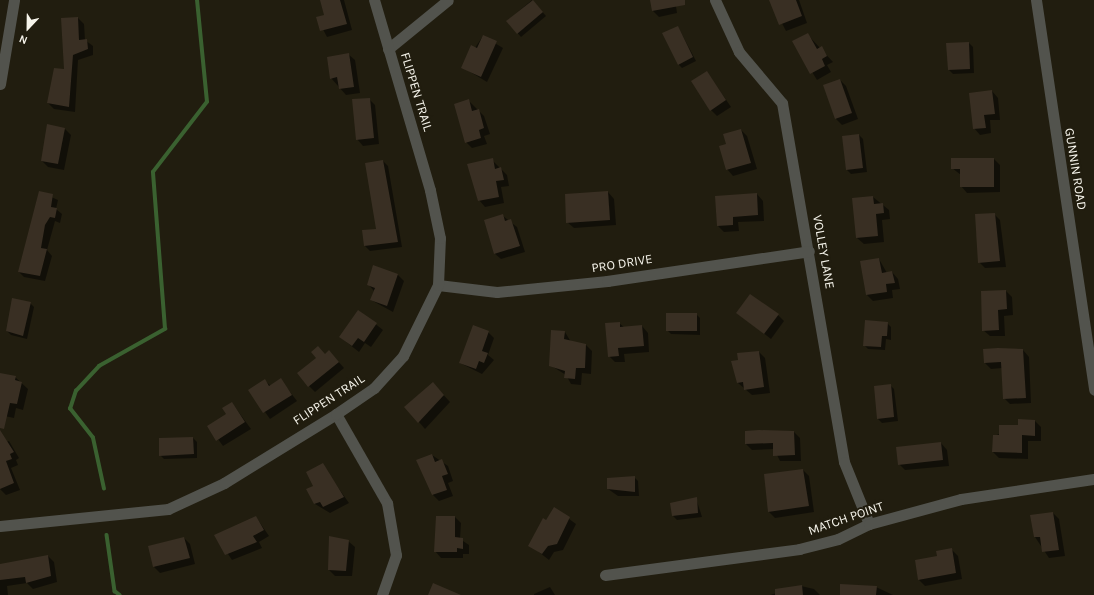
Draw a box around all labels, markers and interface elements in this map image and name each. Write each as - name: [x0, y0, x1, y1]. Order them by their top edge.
- north arrow: [8, 8, 48, 48]
- text: N: [17, 32, 29, 47]
- street label: FLIPPEN TRAIL: [397, 51, 435, 133]
- street label: GUNNIN ROAD: [1061, 127, 1089, 211]
- street label: VOLLEY LANE: [809, 214, 837, 290]
- street label: PRO DRIVE: [590, 251, 654, 277]
- street label: FLIPPEN TRAIL: [290, 371, 368, 429]
- street label: MATCH POINT: [806, 499, 886, 539]

